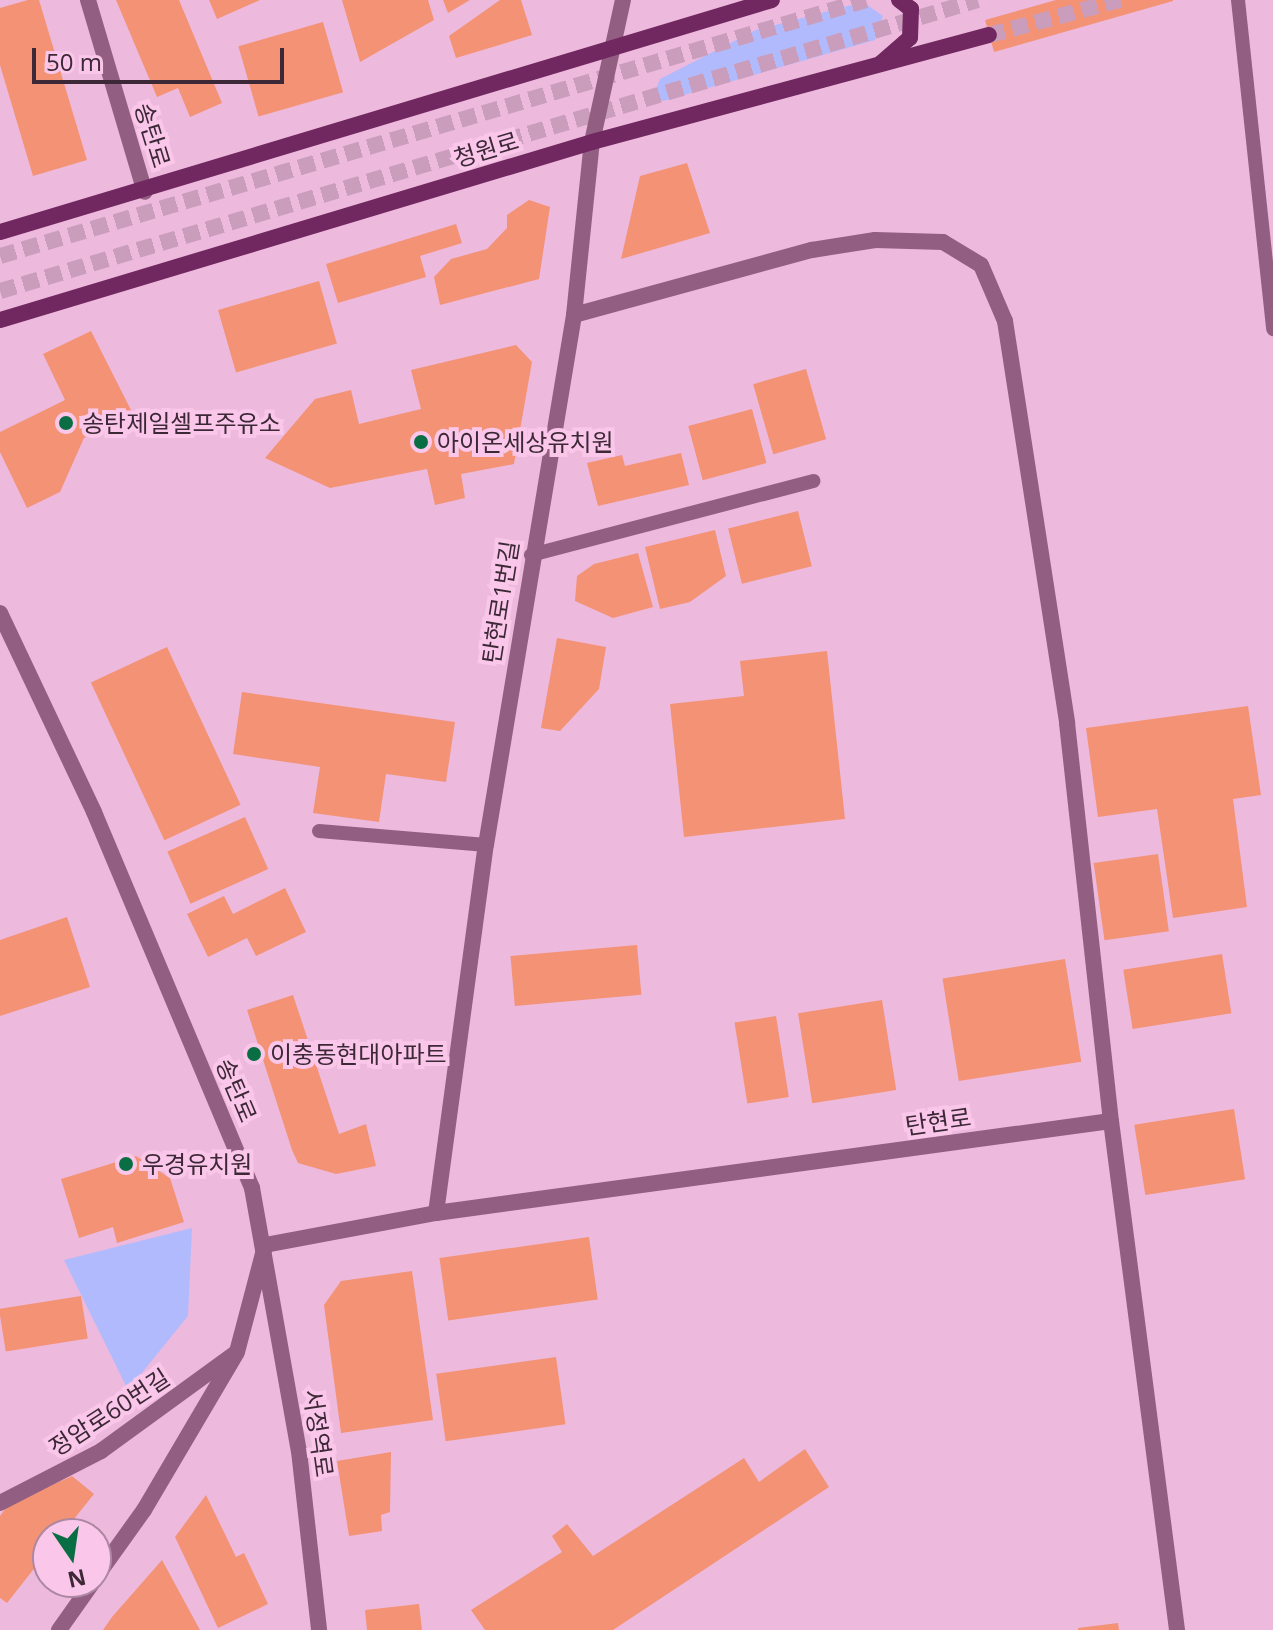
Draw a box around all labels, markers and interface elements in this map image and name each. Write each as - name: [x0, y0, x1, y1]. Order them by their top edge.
- scale bar: [36, 32, 288, 82]
- text: 50 m: [46, 45, 102, 78]
- street label: 송탄로: [130, 99, 176, 171]
- street label: 청원로: [450, 126, 522, 172]
- place label: 송탄제일셀프주유소: [82, 409, 281, 437]
- marker: 송탄제일셀프주유소: [57, 414, 75, 432]
- place label: 아이온세상유치원: [437, 428, 614, 456]
- marker: 아이온세상유치원: [412, 433, 430, 451]
- street label: 탄현로1번길: [476, 538, 524, 666]
- place label: 이충동현대아파트: [270, 1040, 447, 1068]
- marker: 이충동현대아파트: [245, 1045, 263, 1063]
- street label: 송탄로: [211, 1054, 263, 1126]
- street label: 탄현로: [903, 1102, 973, 1140]
- place label: 우경유치원: [142, 1150, 252, 1178]
- marker: 우경유치원: [117, 1155, 135, 1173]
- street label: 정암로60번길: [43, 1362, 175, 1462]
- street label: 서정역로: [299, 1387, 339, 1479]
- north arrow: [32, 1518, 112, 1598]
- text: N: [65, 1563, 89, 1596]

